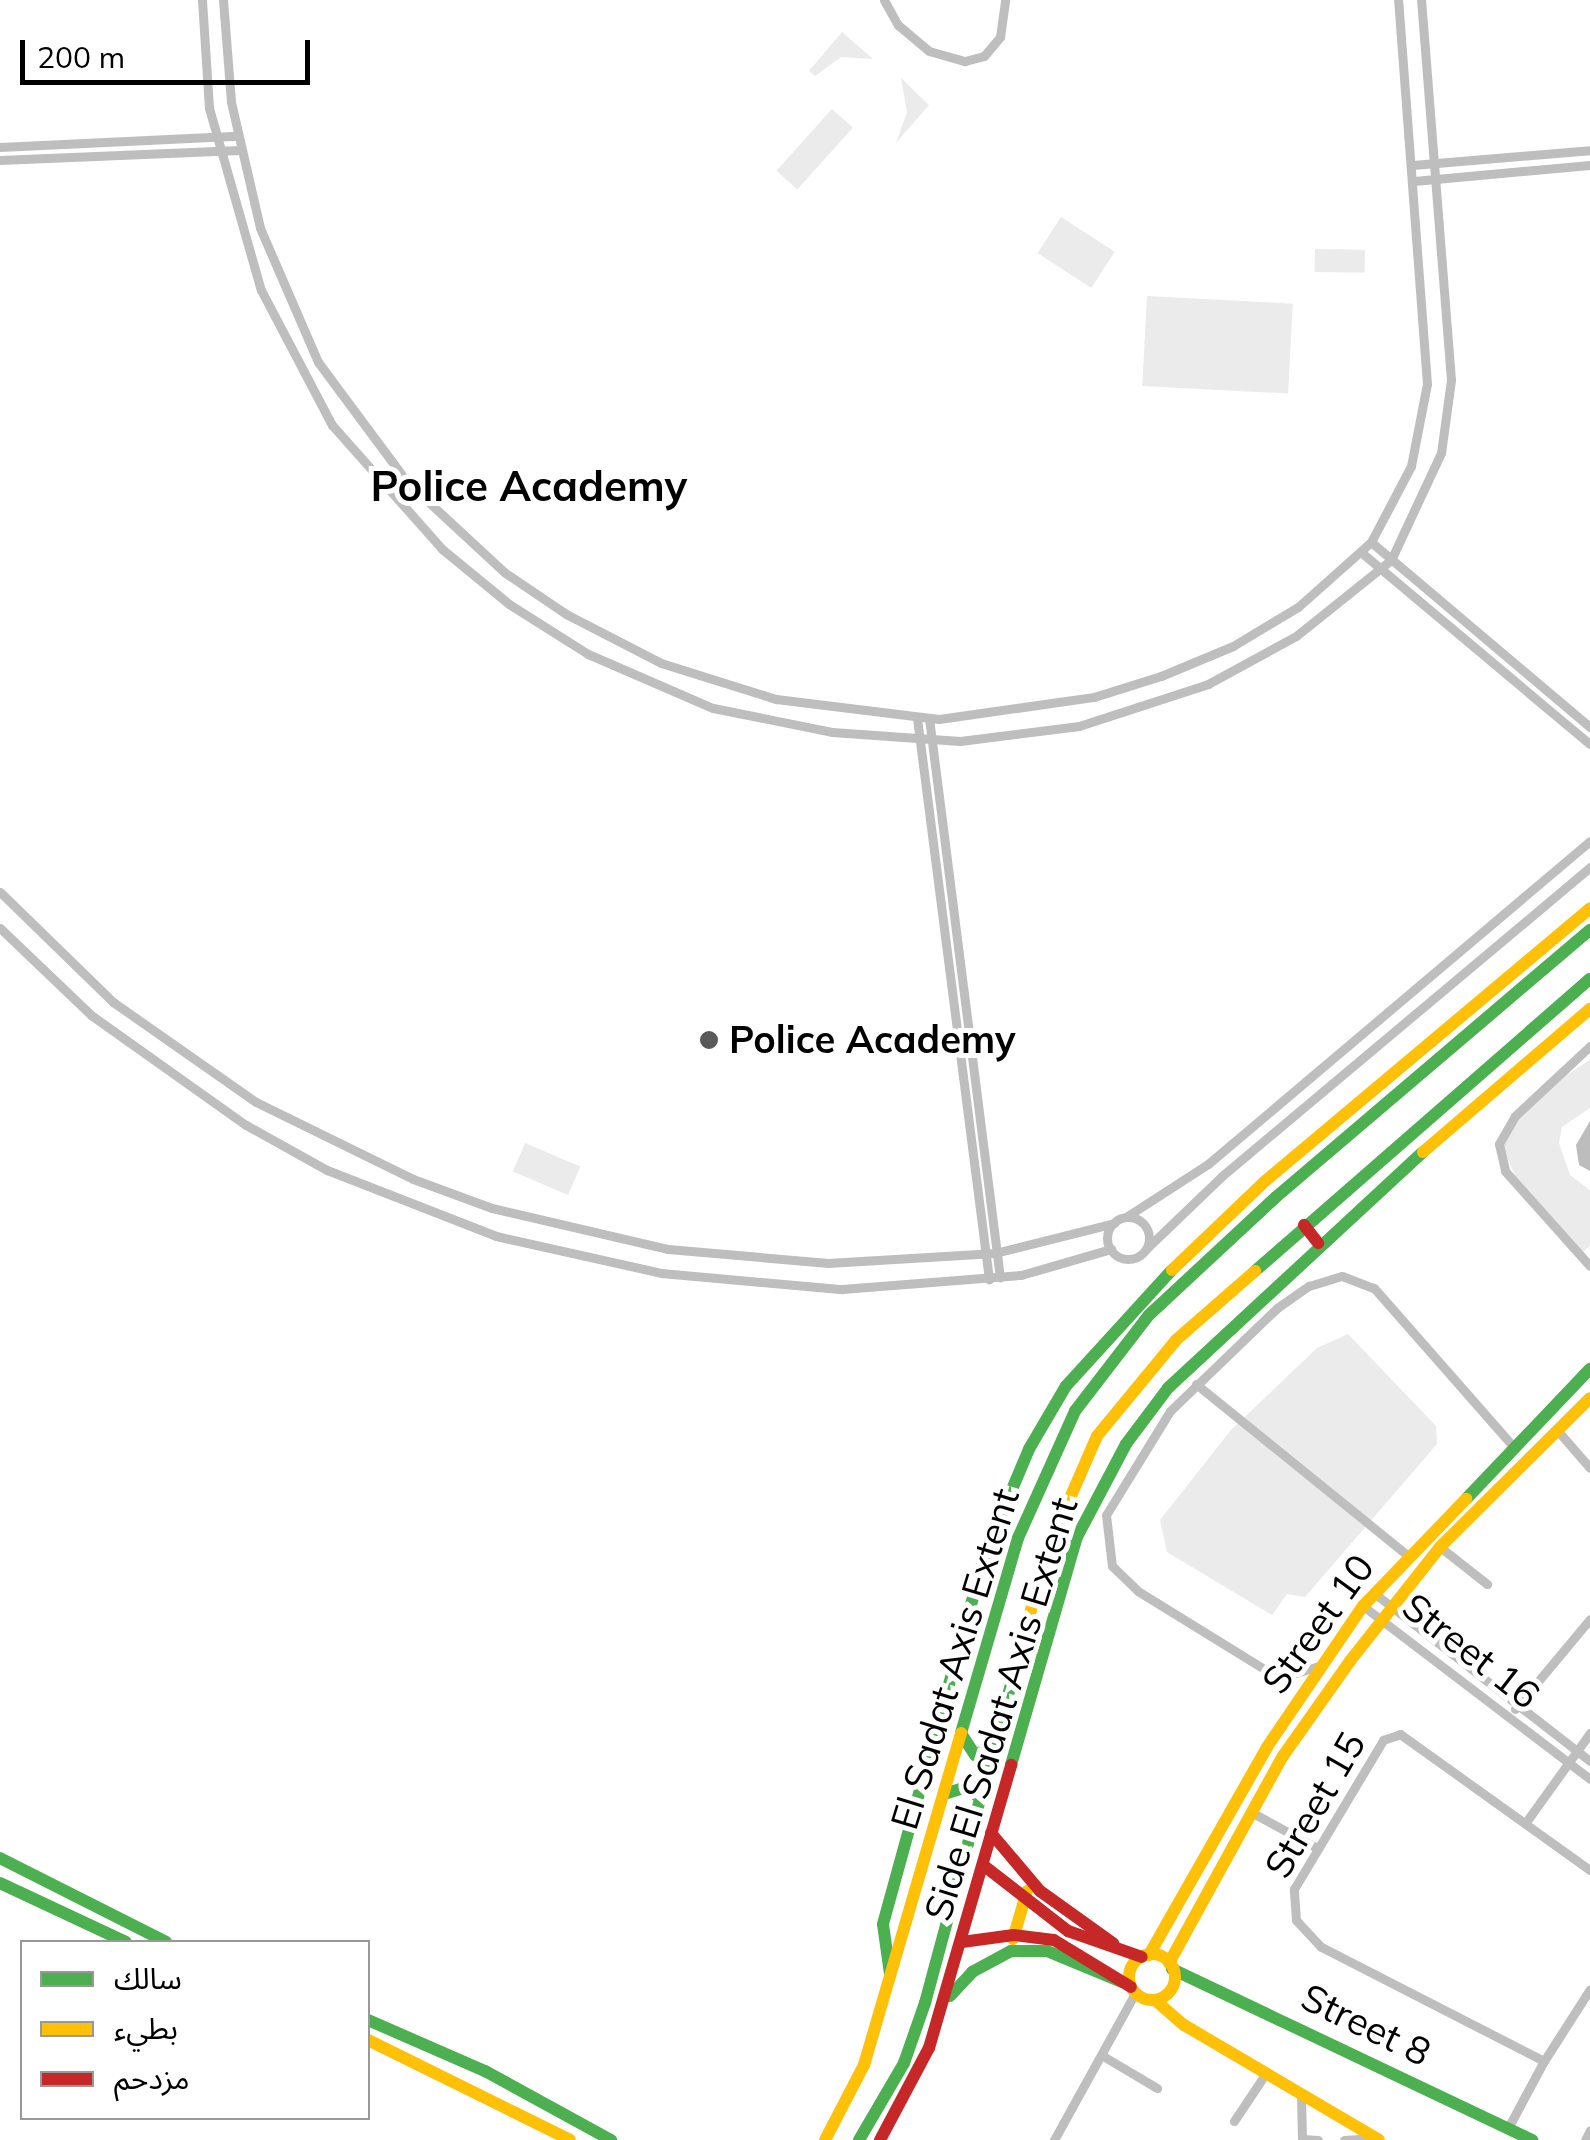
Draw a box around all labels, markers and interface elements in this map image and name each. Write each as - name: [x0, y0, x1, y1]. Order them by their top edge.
- scale bar: [25, 20, 315, 82]
- text: 200 m: [37, 38, 125, 76]
- district label: Police Academy: [371, 461, 687, 511]
- place label: Police Academy: [729, 1017, 1016, 1063]
- marker: Police Academy: [698, 1029, 720, 1051]
- street label: El Sadat Axis Extent: [881, 1483, 1029, 1835]
- street label: Side El Sadat Axis Extent: [915, 1492, 1087, 1926]
- street label: Street 10: [1252, 1546, 1384, 1702]
- street label: Street 16: [1394, 1584, 1548, 1718]
- street label: Street 15: [1255, 1724, 1375, 1886]
- legend: [20, 1940, 370, 2120]
- text: سالك: [114, 1959, 182, 1997]
- street label: Street 8: [1294, 1974, 1438, 2076]
- text: بطيء: [114, 2009, 178, 2047]
- text: مزدحم: [114, 2059, 190, 2097]

